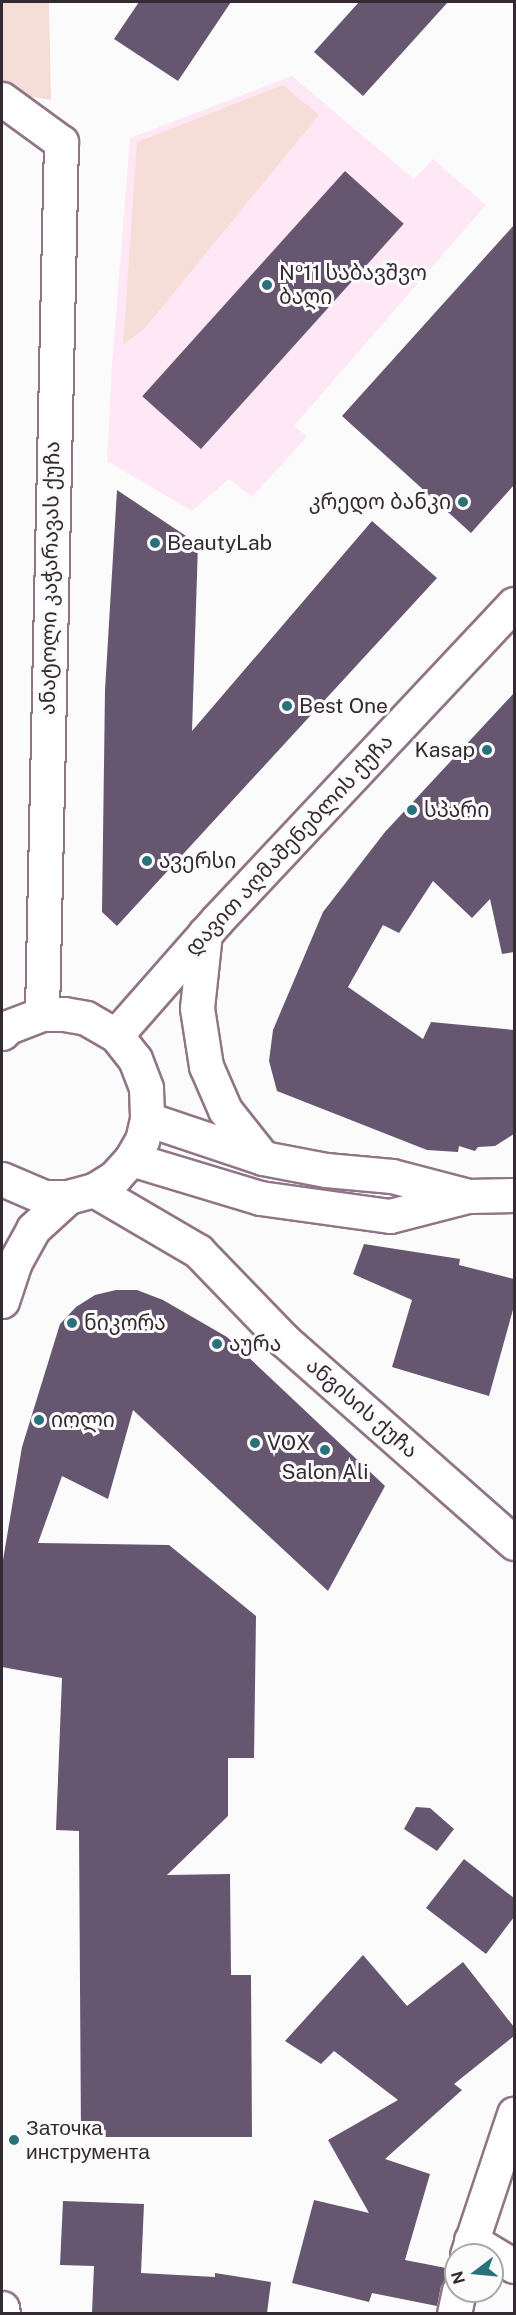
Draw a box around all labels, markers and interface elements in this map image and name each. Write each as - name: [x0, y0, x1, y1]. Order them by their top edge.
- place label: №11 საბავშვო ბაღი: [279, 260, 427, 310]
- marker: №11 საბავშვო ბაღი: [260, 278, 274, 292]
- street label: ანატოლი კაჭარავას ქუჩა: [35, 441, 65, 715]
- place label: კრედო ბანკი: [309, 489, 451, 515]
- marker: კრედო ბანკი: [456, 495, 470, 509]
- place label: BeautyLab: [167, 530, 272, 556]
- marker: BeautyLab: [148, 536, 162, 550]
- place label: Best One: [299, 693, 388, 719]
- marker: Best One: [280, 699, 294, 713]
- street label: დავით აღმაშენებლის ქუჩა: [180, 729, 398, 961]
- place label: Kasap: [415, 737, 475, 763]
- marker: Kasap: [480, 743, 494, 757]
- place label: სპარი: [424, 797, 489, 823]
- marker: სპარი: [405, 803, 419, 817]
- place label: ავერსი: [159, 848, 236, 874]
- marker: ავერსი: [140, 854, 154, 868]
- place label: ნიკორა: [84, 1310, 166, 1336]
- marker: ნიკორა: [65, 1316, 79, 1330]
- place label: აურა: [229, 1331, 281, 1357]
- marker: აურა: [210, 1337, 224, 1351]
- street label: ანგისის ქუჩა: [301, 1353, 423, 1463]
- place label: იოლი: [51, 1407, 115, 1433]
- marker: იოლი: [32, 1413, 46, 1427]
- place label: VOX: [267, 1430, 310, 1456]
- marker: VOX: [248, 1436, 262, 1450]
- marker: Salon Ali: [318, 1443, 332, 1457]
- place label: Salon Ali: [282, 1459, 368, 1485]
- place label: Заточка инструмента: [26, 2115, 150, 2165]
- marker: Заточка инструмента: [7, 2133, 21, 2147]
- north arrow: [444, 2243, 504, 2303]
- text: N: [447, 2269, 469, 2286]

